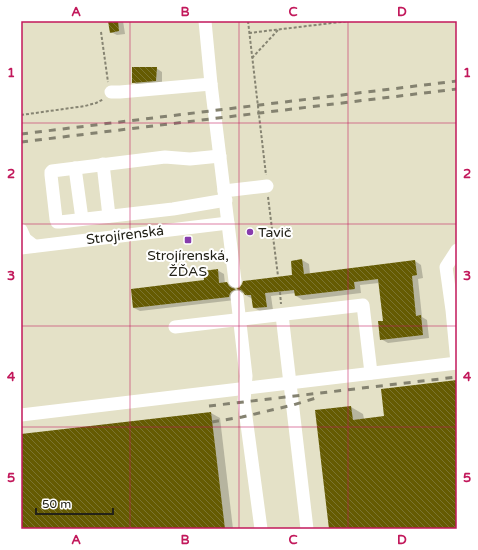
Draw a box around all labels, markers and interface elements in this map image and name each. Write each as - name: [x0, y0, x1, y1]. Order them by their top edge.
- text: A: [71, 4, 81, 20]
- text: B: [180, 4, 190, 20]
- text: C: [288, 4, 298, 20]
- text: D: [397, 4, 407, 20]
- text: 1: [7, 65, 15, 81]
- text: 1: [463, 65, 471, 81]
- text: 2: [7, 166, 15, 182]
- text: 2: [463, 166, 471, 182]
- street label: Strojírenská: [85, 222, 165, 248]
- place label: Tavič: [258, 224, 292, 241]
- marker: Tavič: [245, 227, 255, 237]
- marker: Strojírenská, ŽĎAS: [183, 235, 193, 245]
- place label: Strojírenská, ŽĎAS: [147, 247, 229, 280]
- text: 3: [7, 268, 15, 284]
- text: 3: [463, 268, 471, 284]
- text: 4: [7, 369, 16, 385]
- text: 4: [463, 369, 472, 385]
- text: 5: [7, 470, 15, 486]
- text: 5: [463, 470, 471, 486]
- scale bar: [36, 490, 113, 516]
- text: 50 m: [42, 497, 71, 511]
- text: A: [71, 532, 81, 548]
- text: B: [180, 532, 190, 548]
- text: C: [288, 532, 298, 548]
- text: D: [397, 532, 407, 548]

